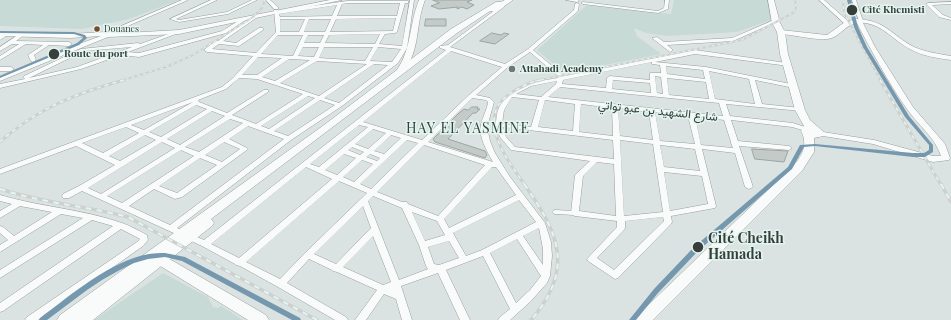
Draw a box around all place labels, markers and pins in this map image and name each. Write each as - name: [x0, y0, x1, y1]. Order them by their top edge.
- marker: Cité Khemisti: [845, 3, 859, 17]
- place label: Cité Khemisti: [862, 4, 925, 16]
- marker: Douanes: [92, 24, 102, 34]
- place label: Douanes: [104, 24, 139, 34]
- marker: Route du port: [47, 47, 61, 61]
- place label: Route du port: [64, 48, 128, 60]
- place label: Attahadi Academy: [520, 63, 603, 75]
- marker: Attahadi Academy: [507, 64, 517, 74]
- place label: Cité Cheikh Hamada: [708, 231, 784, 264]
- marker: Cité Cheikh Hamada: [691, 240, 705, 254]

